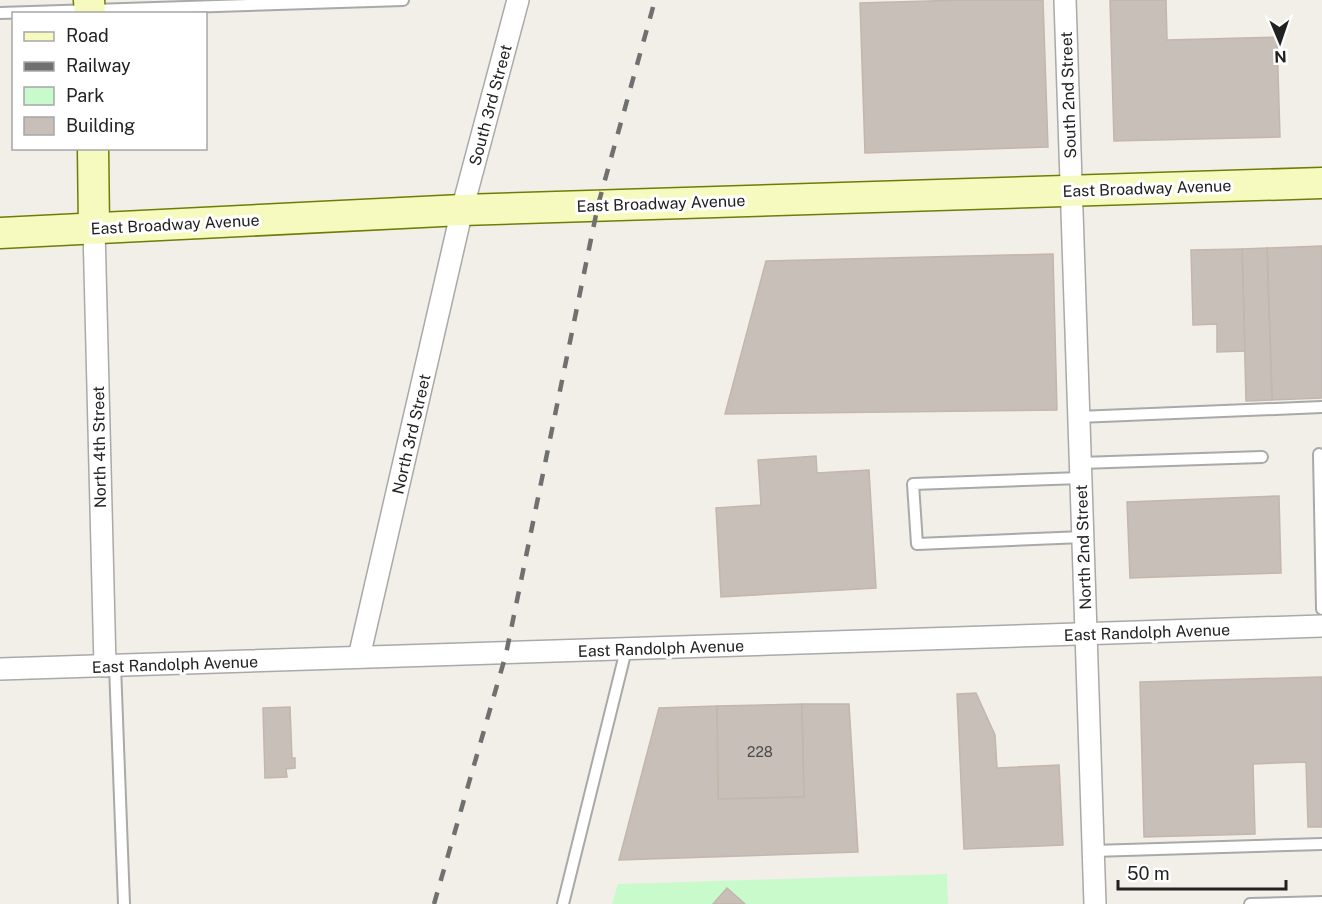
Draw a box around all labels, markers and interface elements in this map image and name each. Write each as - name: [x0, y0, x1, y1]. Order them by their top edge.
- legend: [12, 12, 207, 150]
- north arrow: [1250, 12, 1310, 72]
- text: Road: [66, 25, 109, 46]
- street label: South 2nd Street: [1057, 31, 1080, 159]
- street label: South 3rd Street: [465, 42, 516, 168]
- text: N: [1274, 47, 1287, 66]
- text: Railway: [66, 55, 131, 76]
- text: Park: [66, 85, 104, 106]
- text: Building: [66, 115, 135, 136]
- street label: East Broadway Avenue: [1062, 176, 1232, 201]
- street label: East Broadway Avenue: [576, 191, 746, 216]
- street label: East Broadway Avenue: [90, 211, 260, 238]
- street label: North 3rd Street: [388, 372, 435, 496]
- street label: North 4th Street: [89, 386, 110, 508]
- street label: North 2nd Street: [1072, 484, 1095, 610]
- street label: East Randolph Avenue: [1064, 620, 1230, 645]
- street label: East Randolph Avenue: [578, 636, 744, 661]
- street label: East Randolph Avenue: [92, 652, 258, 677]
- house number: 228: [747, 744, 773, 760]
- scale bar: [1118, 853, 1286, 891]
- text: 50 m: [1127, 863, 1170, 884]

